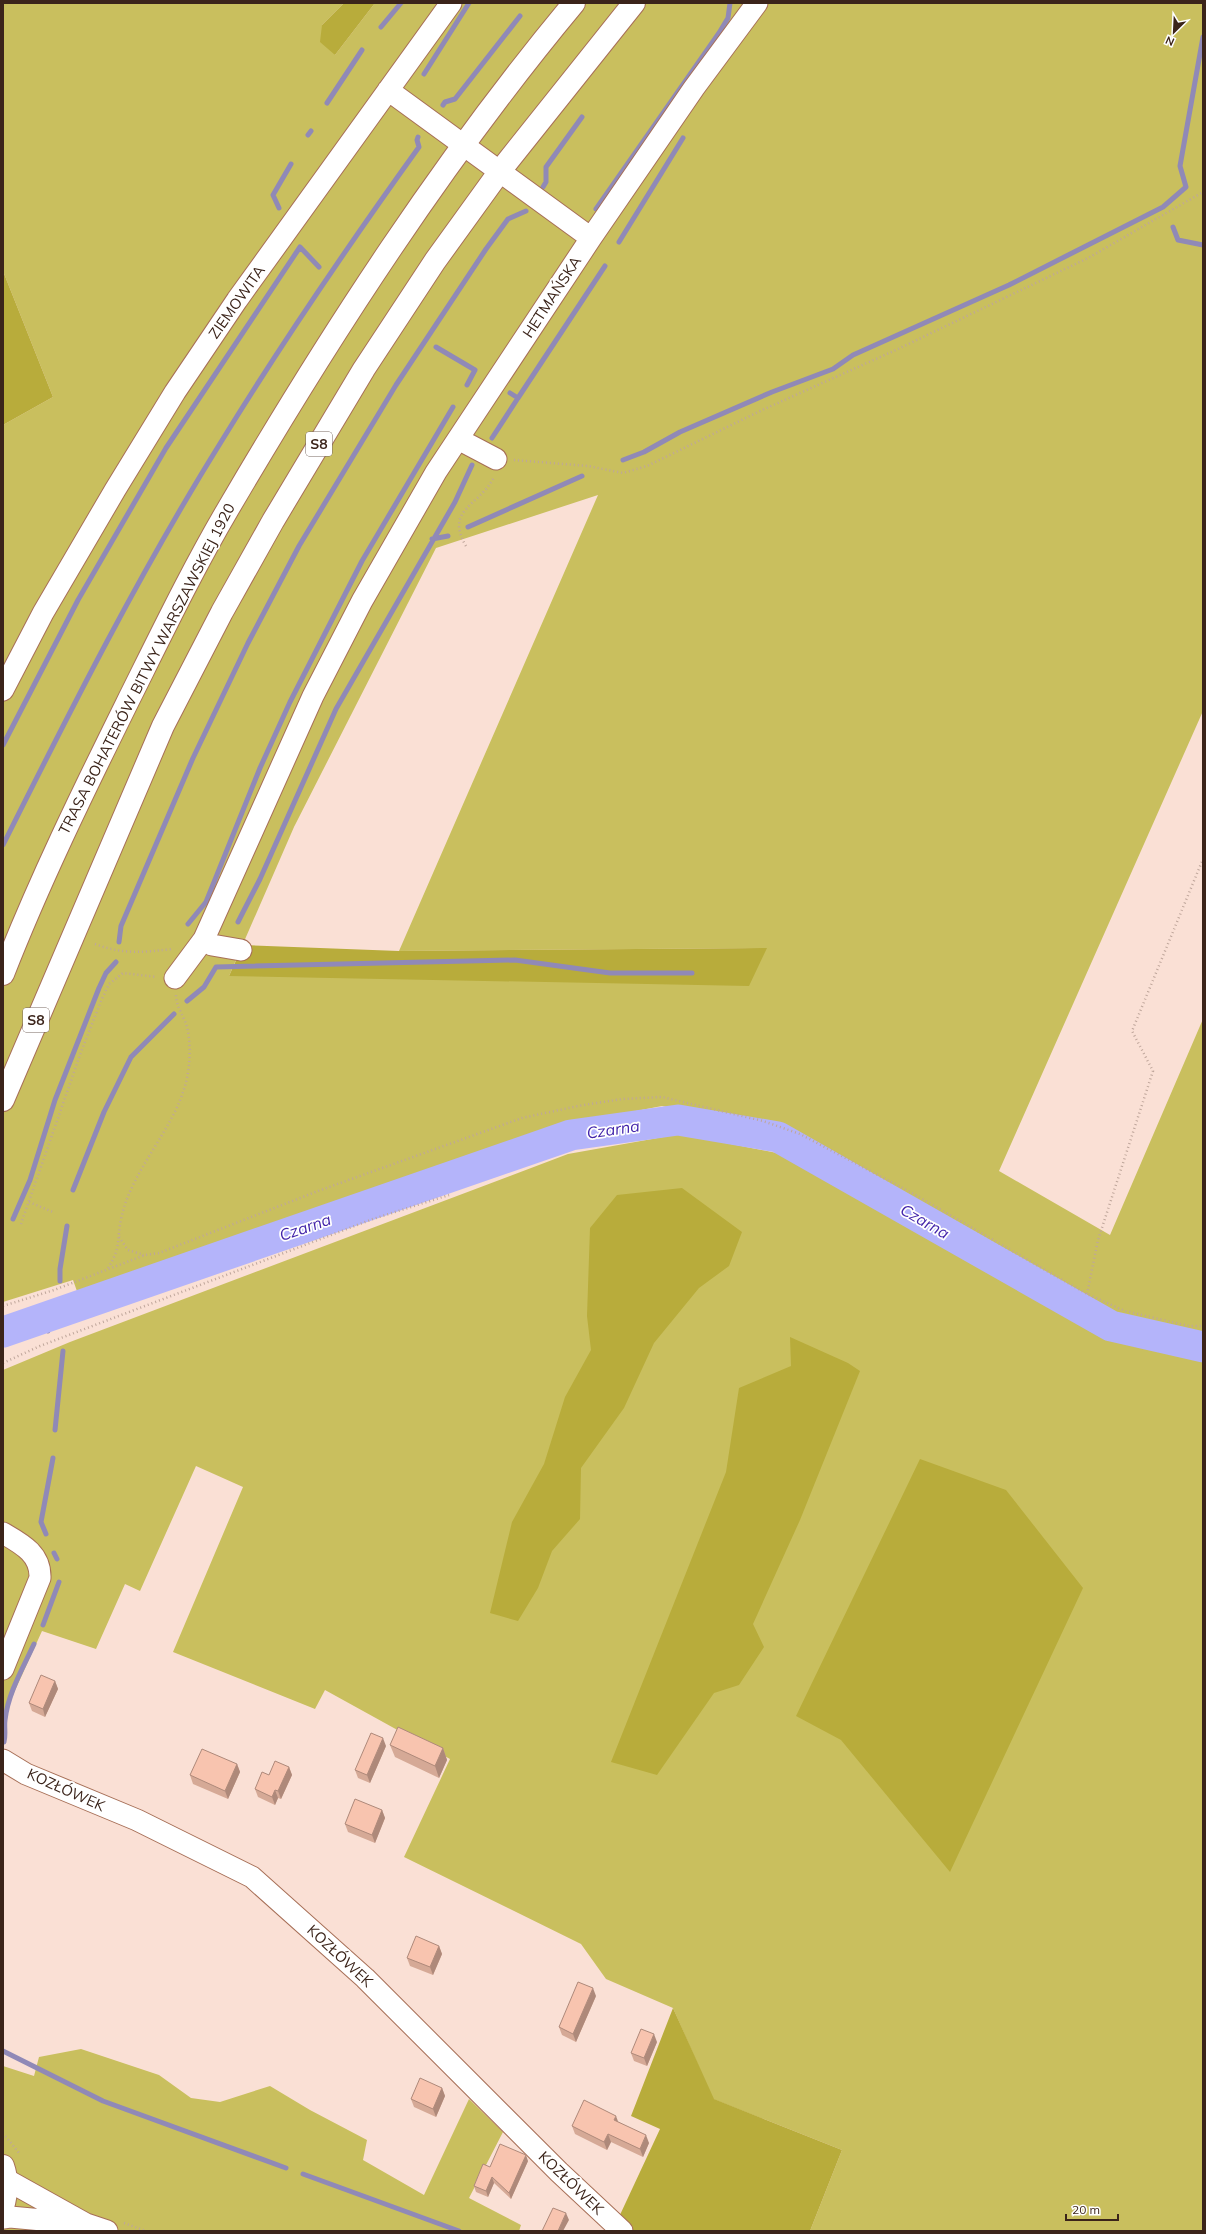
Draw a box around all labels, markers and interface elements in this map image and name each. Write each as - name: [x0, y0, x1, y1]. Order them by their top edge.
- north arrow: [1154, 12, 1194, 52]
- text: N: [1163, 33, 1177, 49]
- street label: HETMAŃSKA: [518, 252, 585, 341]
- street label: ZIEMOWITA: [204, 261, 269, 342]
- road number: S8: [306, 432, 332, 456]
- street label: TRASA BOHATERÓW BITWY WARSZAWSKIEJ 1920: [54, 500, 239, 838]
- road number: S8: [23, 1008, 49, 1032]
- water label: Czarna: [585, 1115, 641, 1143]
- water label: Czarna: [897, 1199, 953, 1243]
- water label: Czarna: [277, 1209, 334, 1245]
- street label: KOZŁÓWEK: [24, 1764, 109, 1815]
- street label: KOZŁÓWEK: [303, 1920, 378, 1991]
- street label: KOZŁÓWEK: [535, 2147, 608, 2219]
- scale bar: [1066, 2196, 1118, 2222]
- text: 20 m: [1072, 2202, 1100, 2217]

